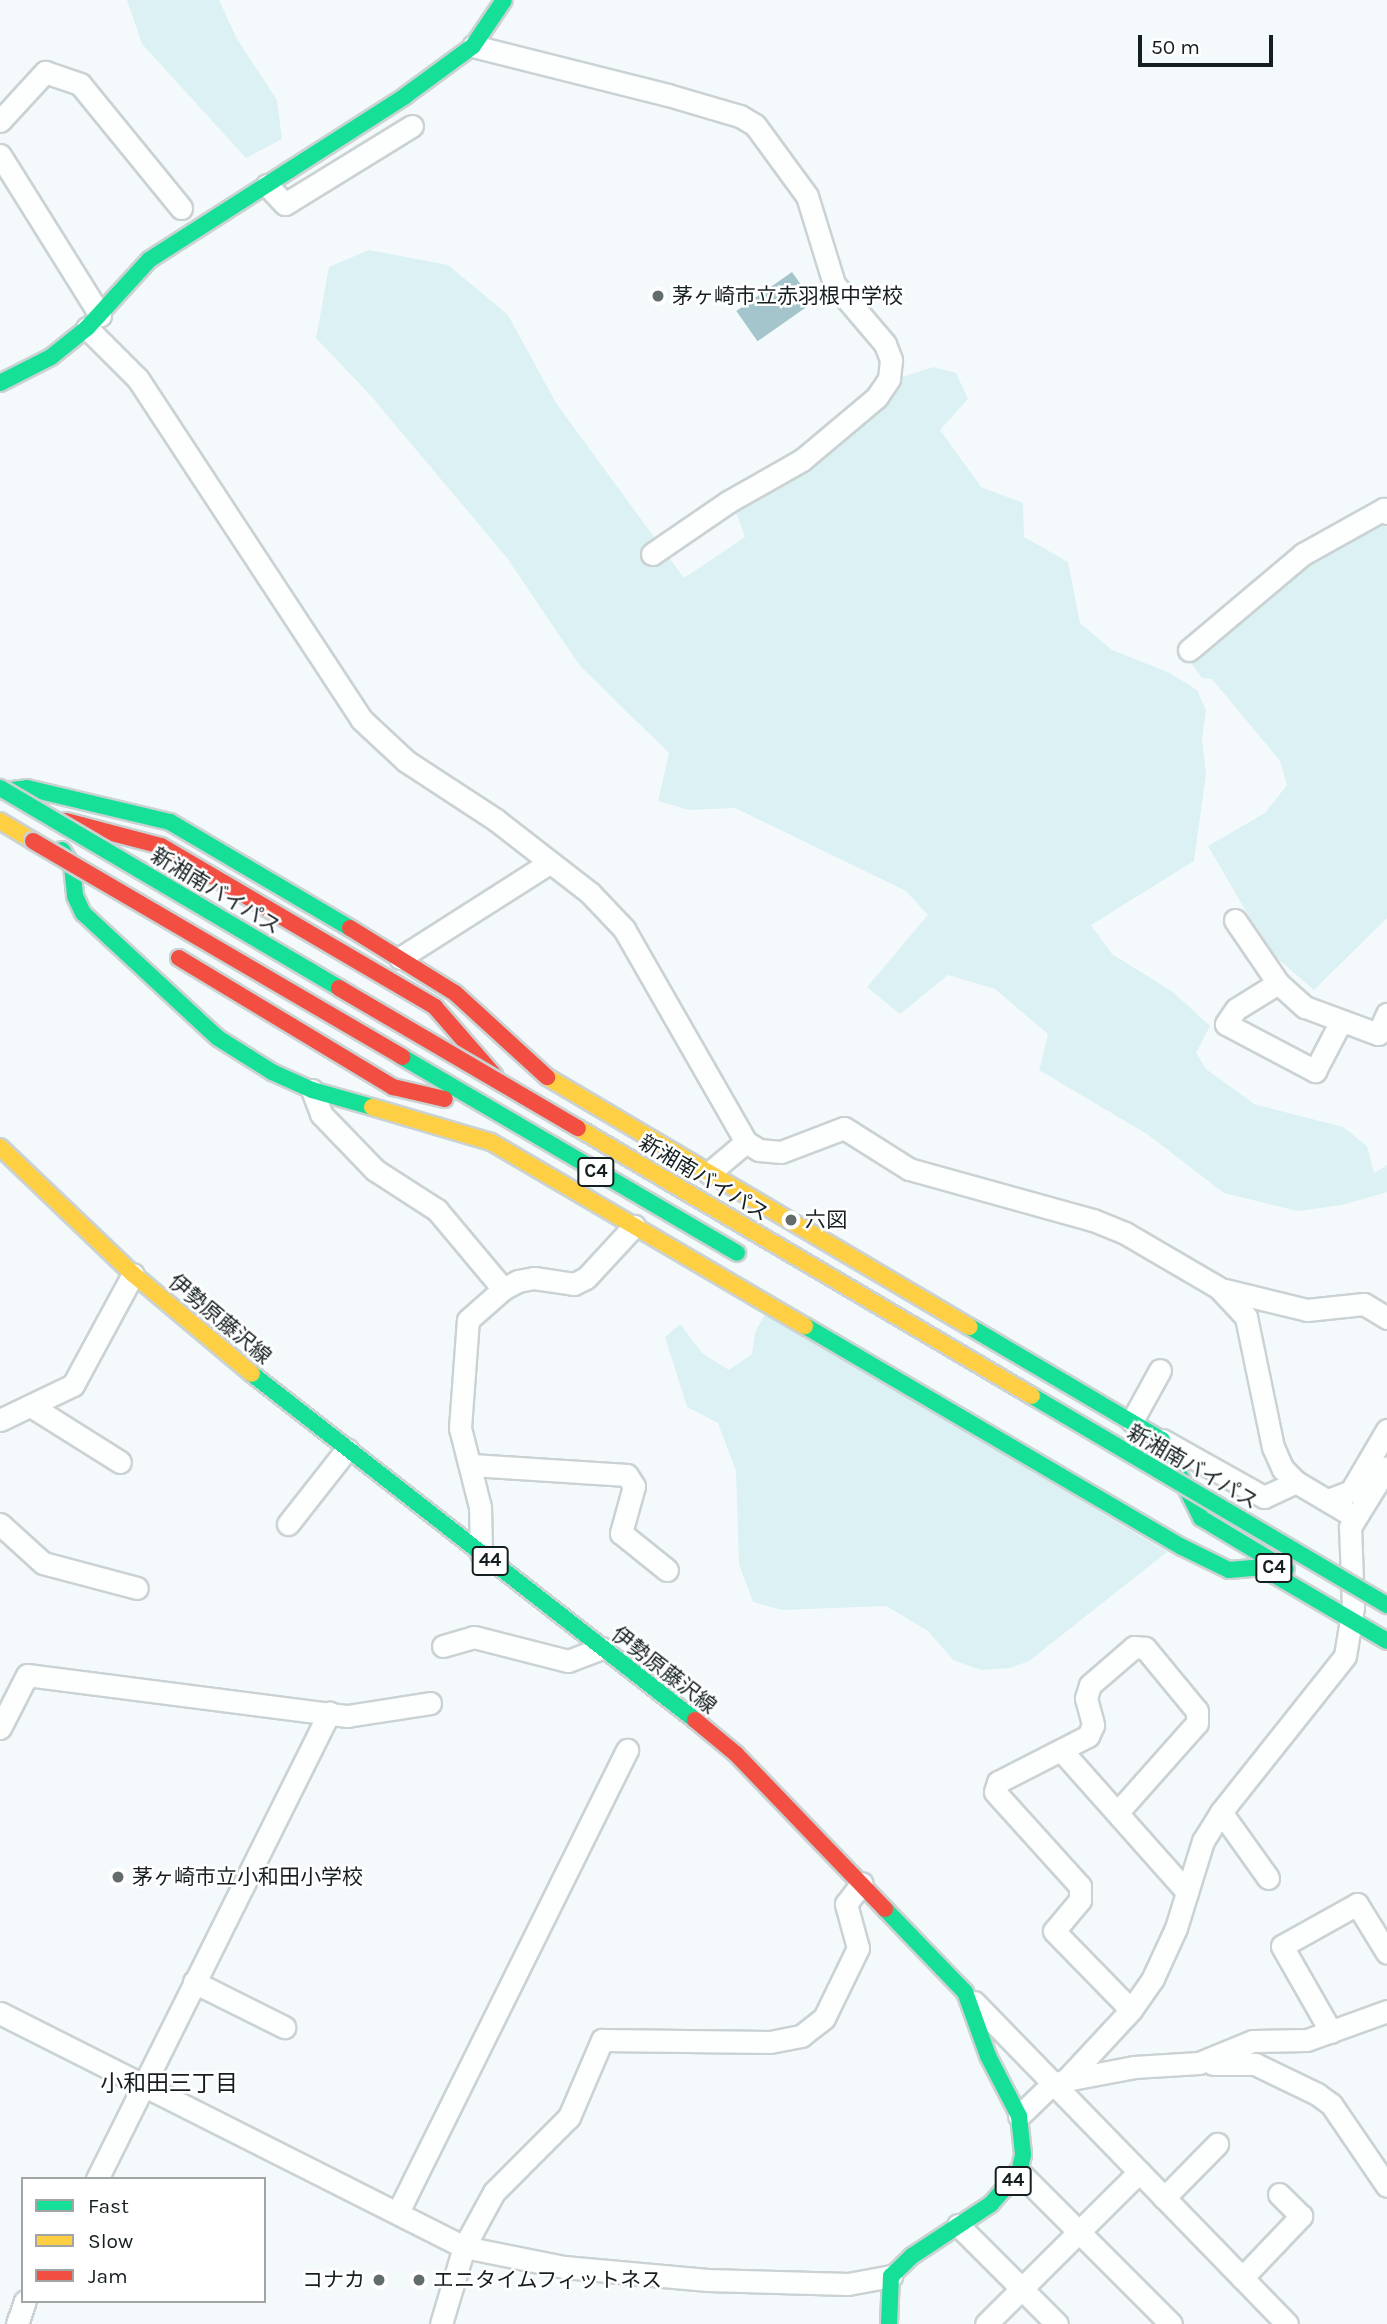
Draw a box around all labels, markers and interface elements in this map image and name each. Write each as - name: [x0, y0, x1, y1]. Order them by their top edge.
- scale bar: [1142, 21, 1277, 65]
- text: 50 m: [1151, 35, 1200, 59]
- place label: 茅ヶ崎市立赤羽根中学校: [672, 283, 903, 309]
- marker: 茅ヶ崎市立赤羽根中学校: [650, 288, 666, 304]
- street label: 新湘南バイパス: [147, 842, 285, 940]
- street label: 新湘南バイパス: [635, 1129, 773, 1227]
- road number: C4: [577, 1156, 615, 1188]
- place label: 六図: [805, 1207, 847, 1233]
- marker: 六図: [783, 1212, 799, 1228]
- street label: 伊勢原藤沢線: [164, 1269, 276, 1369]
- street label: 新湘南バイパス: [1123, 1419, 1263, 1515]
- road number: 44: [471, 1546, 509, 1576]
- road number: C4: [1255, 1552, 1293, 1584]
- street label: 伊勢原藤沢線: [607, 1621, 721, 1719]
- place label: 茅ヶ崎市立小和田小学校: [132, 1864, 363, 1890]
- marker: 茅ヶ崎市立小和田小学校: [110, 1869, 126, 1885]
- district label: 小和田三丁目: [100, 2070, 238, 2098]
- road number: 44: [994, 2166, 1032, 2196]
- legend: [21, 2177, 266, 2303]
- text: Fast: [88, 2194, 129, 2218]
- text: Slow: [88, 2229, 133, 2253]
- text: Jam: [88, 2264, 128, 2288]
- place label: コナカ: [302, 2267, 365, 2293]
- place label: エニタイムフィットネス: [433, 2267, 664, 2293]
- marker: コナカ: [371, 2272, 387, 2288]
- marker: エニタイムフィットネス: [411, 2272, 427, 2288]

